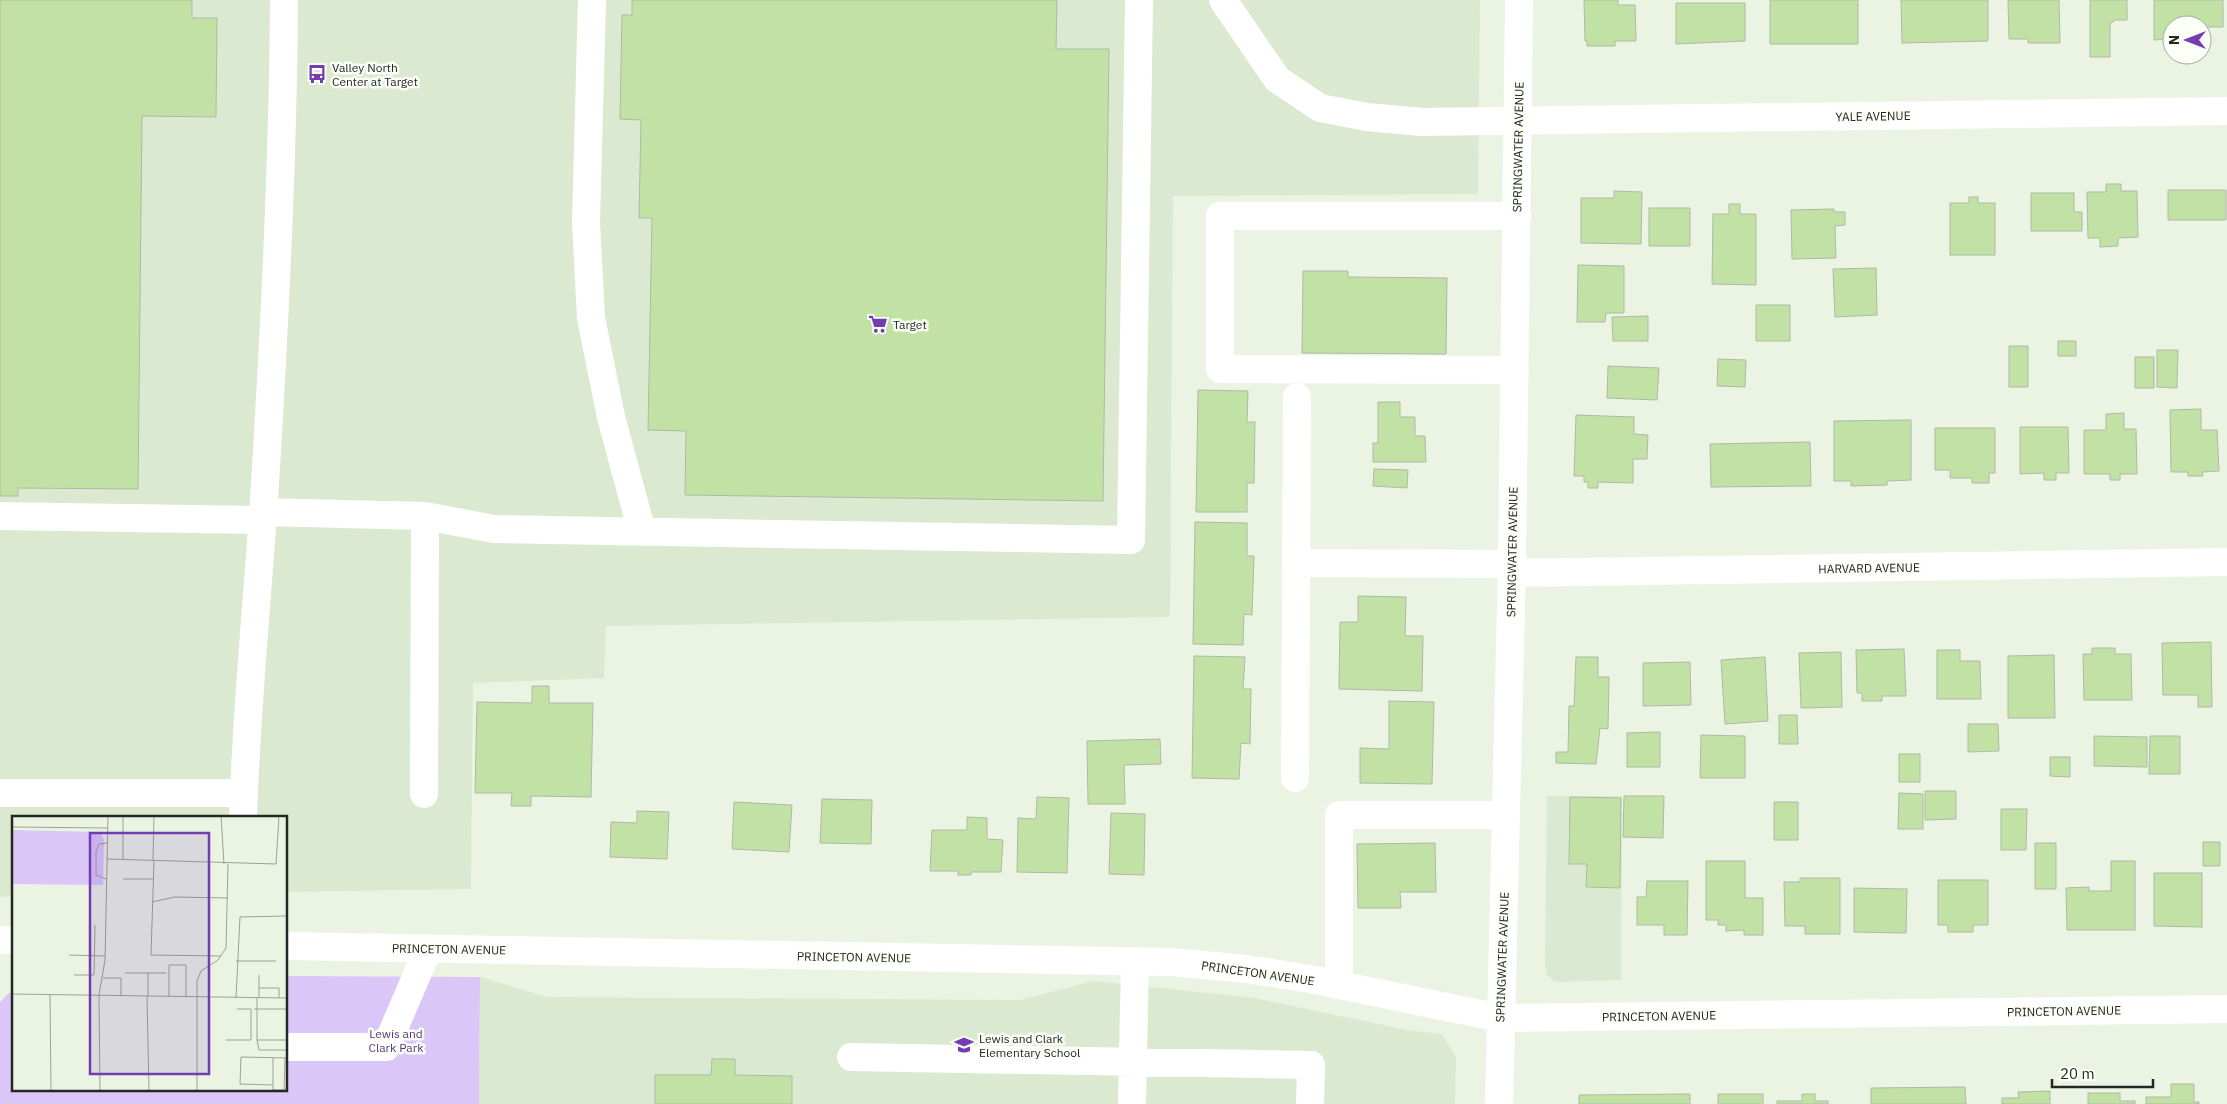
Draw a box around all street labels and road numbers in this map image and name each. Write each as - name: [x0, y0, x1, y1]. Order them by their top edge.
- street label: SPRINGWATER AVENUE: [1509, 82, 1527, 212]
- street label: YALE AVENUE: [1835, 108, 1911, 124]
- street label: SPRINGWATER AVENUE: [1503, 487, 1521, 617]
- street label: HARVARD AVENUE: [1818, 560, 1920, 576]
- street label: SPRINGWATER AVENUE: [1492, 891, 1512, 1023]
- street label: PRINCETON AVENUE: [392, 941, 506, 957]
- street label: PRINCETON AVENUE: [797, 949, 911, 965]
- street label: PRINCETON AVENUE: [1200, 958, 1316, 988]
- street label: PRINCETON AVENUE: [2007, 1003, 2121, 1019]
- street label: PRINCETON AVENUE: [1602, 1008, 1716, 1024]

